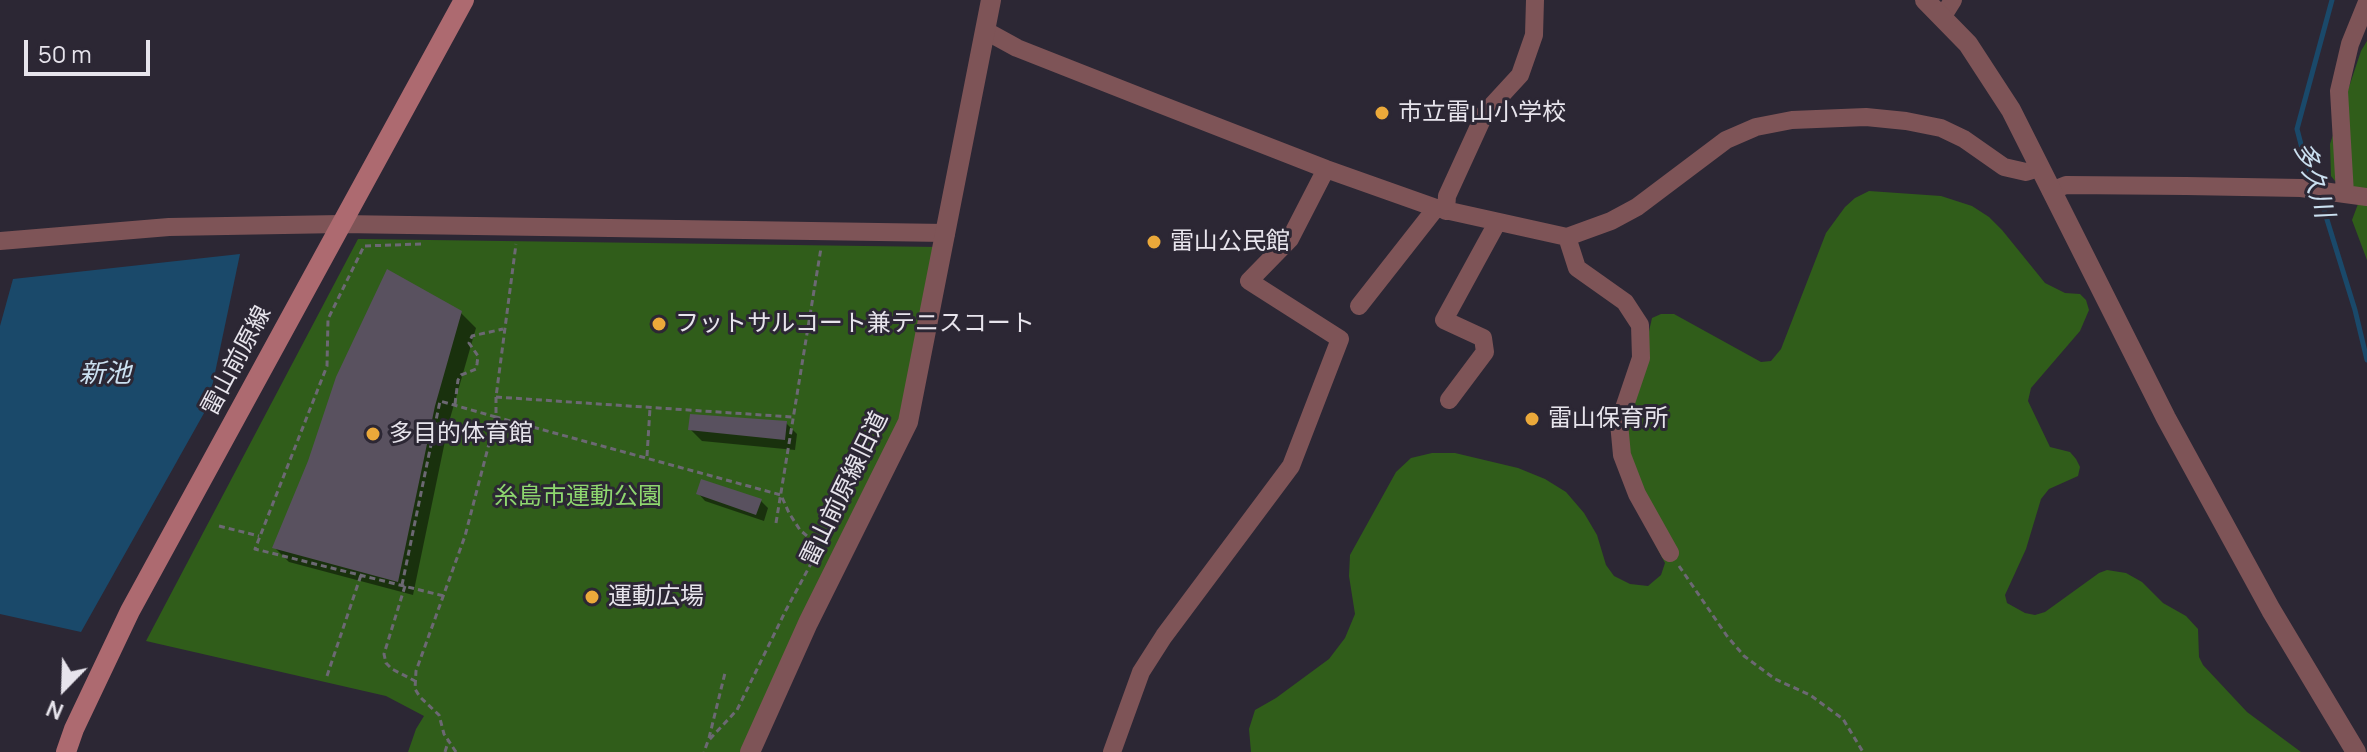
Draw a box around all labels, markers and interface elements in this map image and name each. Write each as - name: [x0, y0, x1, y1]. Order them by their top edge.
- scale bar: [28, 24, 154, 74]
- text: 50 m: [38, 37, 92, 70]
- place label: 市立雷山小学校: [1398, 99, 1566, 127]
- marker: 市立雷山小学校: [1373, 104, 1391, 122]
- water label: 多久川: [2287, 138, 2339, 222]
- place label: 雷山公民館: [1170, 228, 1290, 256]
- marker: 雷山公民館: [1145, 233, 1163, 251]
- street label: 雷山前原線: [196, 301, 278, 421]
- place label: フットサルコート兼テニスコート: [675, 310, 1035, 338]
- marker: フットサルコート兼テニスコート: [650, 315, 668, 333]
- water label: 新池: [79, 359, 131, 391]
- place label: 雷山保育所: [1548, 405, 1668, 433]
- street label: 雷山前原線旧道: [795, 407, 895, 571]
- marker: 雷山保育所: [1523, 410, 1541, 428]
- place label: 多目的体育館: [389, 420, 533, 448]
- marker: 多目的体育館: [364, 425, 382, 443]
- park label: 糸島市運動公園: [494, 483, 662, 511]
- place label: 運動広場: [608, 583, 704, 611]
- marker: 運動広場: [583, 588, 601, 606]
- north arrow: [24, 648, 104, 728]
- text: N: [41, 693, 68, 727]

